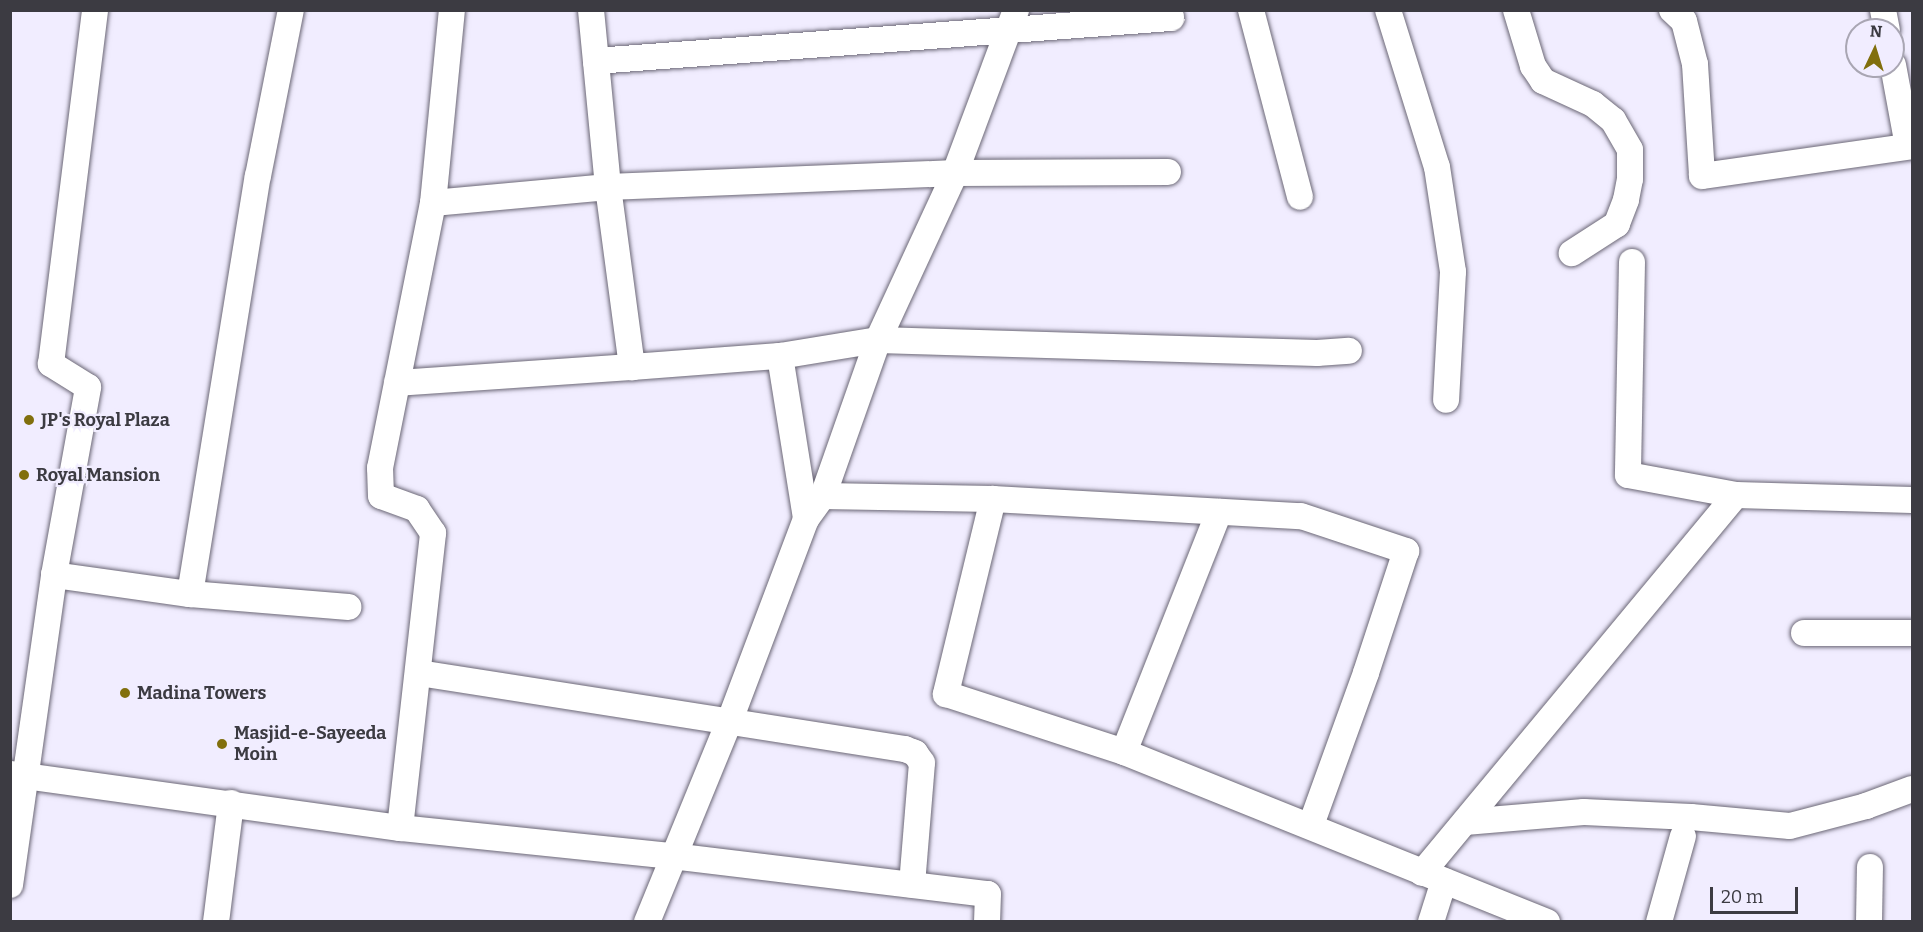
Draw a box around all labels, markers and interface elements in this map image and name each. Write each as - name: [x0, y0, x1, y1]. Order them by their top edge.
- north arrow: [1845, 18, 1905, 78]
- text: N: [1869, 22, 1883, 41]
- place label: JP's Royal Plaza: [41, 409, 170, 431]
- marker: JP's Royal Plaza: [22, 413, 36, 427]
- place label: Royal Mansion: [36, 464, 160, 486]
- marker: Royal Mansion: [17, 468, 31, 482]
- place label: Madina Towers: [137, 682, 266, 704]
- marker: Madina Towers: [118, 686, 132, 700]
- place label: Masjid-e-Sayeeda Moin: [234, 723, 386, 766]
- marker: Masjid-e-Sayeeda Moin: [215, 737, 229, 751]
- scale bar: [1713, 875, 1802, 913]
- text: 20 m: [1721, 886, 1763, 908]

